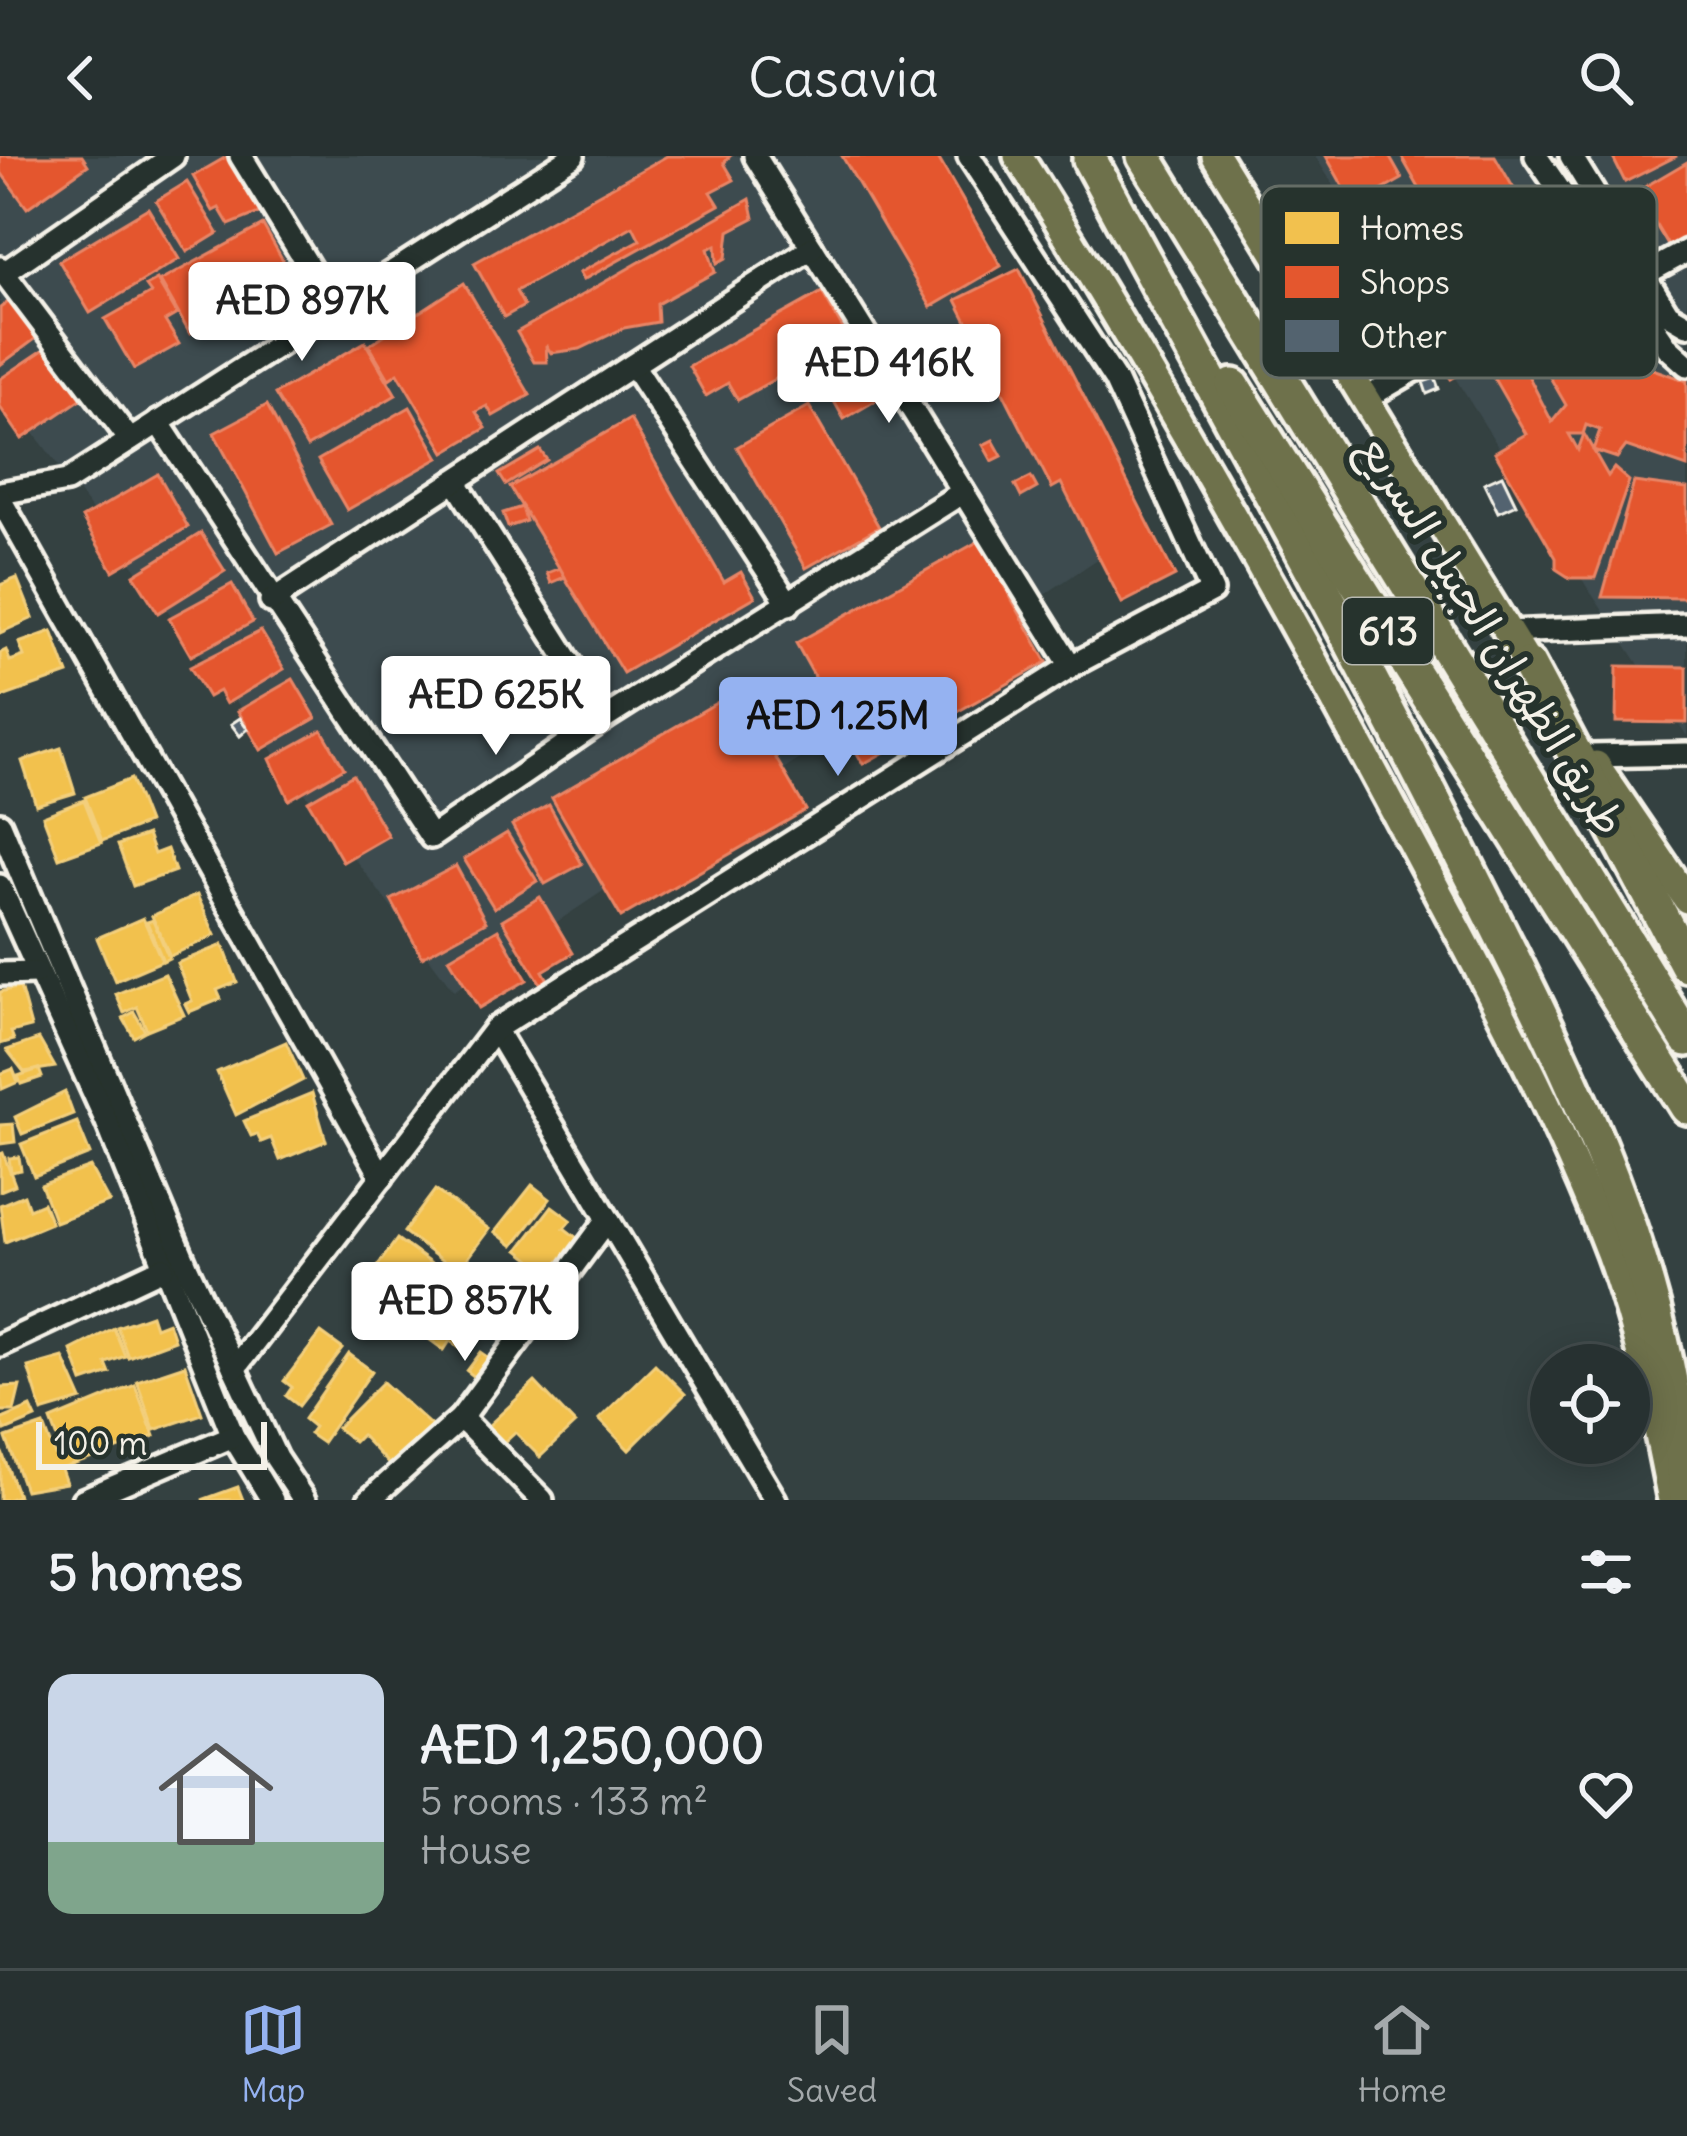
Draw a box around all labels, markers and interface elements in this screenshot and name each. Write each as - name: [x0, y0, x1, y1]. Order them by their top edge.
- text: Casavia: [748, 44, 939, 112]
- icon: back: [48, 45, 114, 111]
- icon: search: [1573, 45, 1639, 111]
- legend: [1261, 186, 1657, 378]
- text: Homes: [1360, 207, 1464, 249]
- text: Shops: [1360, 261, 1450, 303]
- pin: AED 897K: [178, 262, 426, 364]
- text: AED 897K: [215, 276, 389, 325]
- text: Other: [1360, 315, 1447, 357]
- pin: AED 416K: [765, 324, 1013, 426]
- text: AED 416K: [804, 338, 974, 387]
- street label: طريق الظهران الجبيل السريع: [1343, 425, 1636, 847]
- road number: 613: [1343, 598, 1433, 664]
- pin: AED 625K: [372, 656, 620, 758]
- text: AED 625K: [408, 670, 584, 719]
- pin: AED 1.25M: [701, 677, 975, 779]
- text: AED 1.25M: [746, 691, 930, 740]
- pin: AED 857K: [341, 1262, 589, 1364]
- text: AED 857K: [378, 1276, 552, 1325]
- map controls: [1530, 1344, 1650, 1464]
- button: locate: [1530, 1344, 1650, 1464]
- scale bar: [36, 1416, 267, 1469]
- text: 100 m: [54, 1422, 147, 1464]
- icon: filters: [1573, 1539, 1639, 1605]
- text: 5 homes: [48, 1540, 243, 1604]
- text: AED 1,250,000: [420, 1713, 764, 1777]
- icon: home: [144, 1722, 288, 1866]
- icon: heart: [1573, 1761, 1639, 1827]
- text: 5 rooms · 133 m²: [420, 1777, 708, 1826]
- text: House: [420, 1826, 531, 1875]
- tab: Map: [240, 1997, 306, 2111]
- tab: Saved: [787, 1997, 877, 2111]
- tab: Home: [1358, 1997, 1447, 2111]

